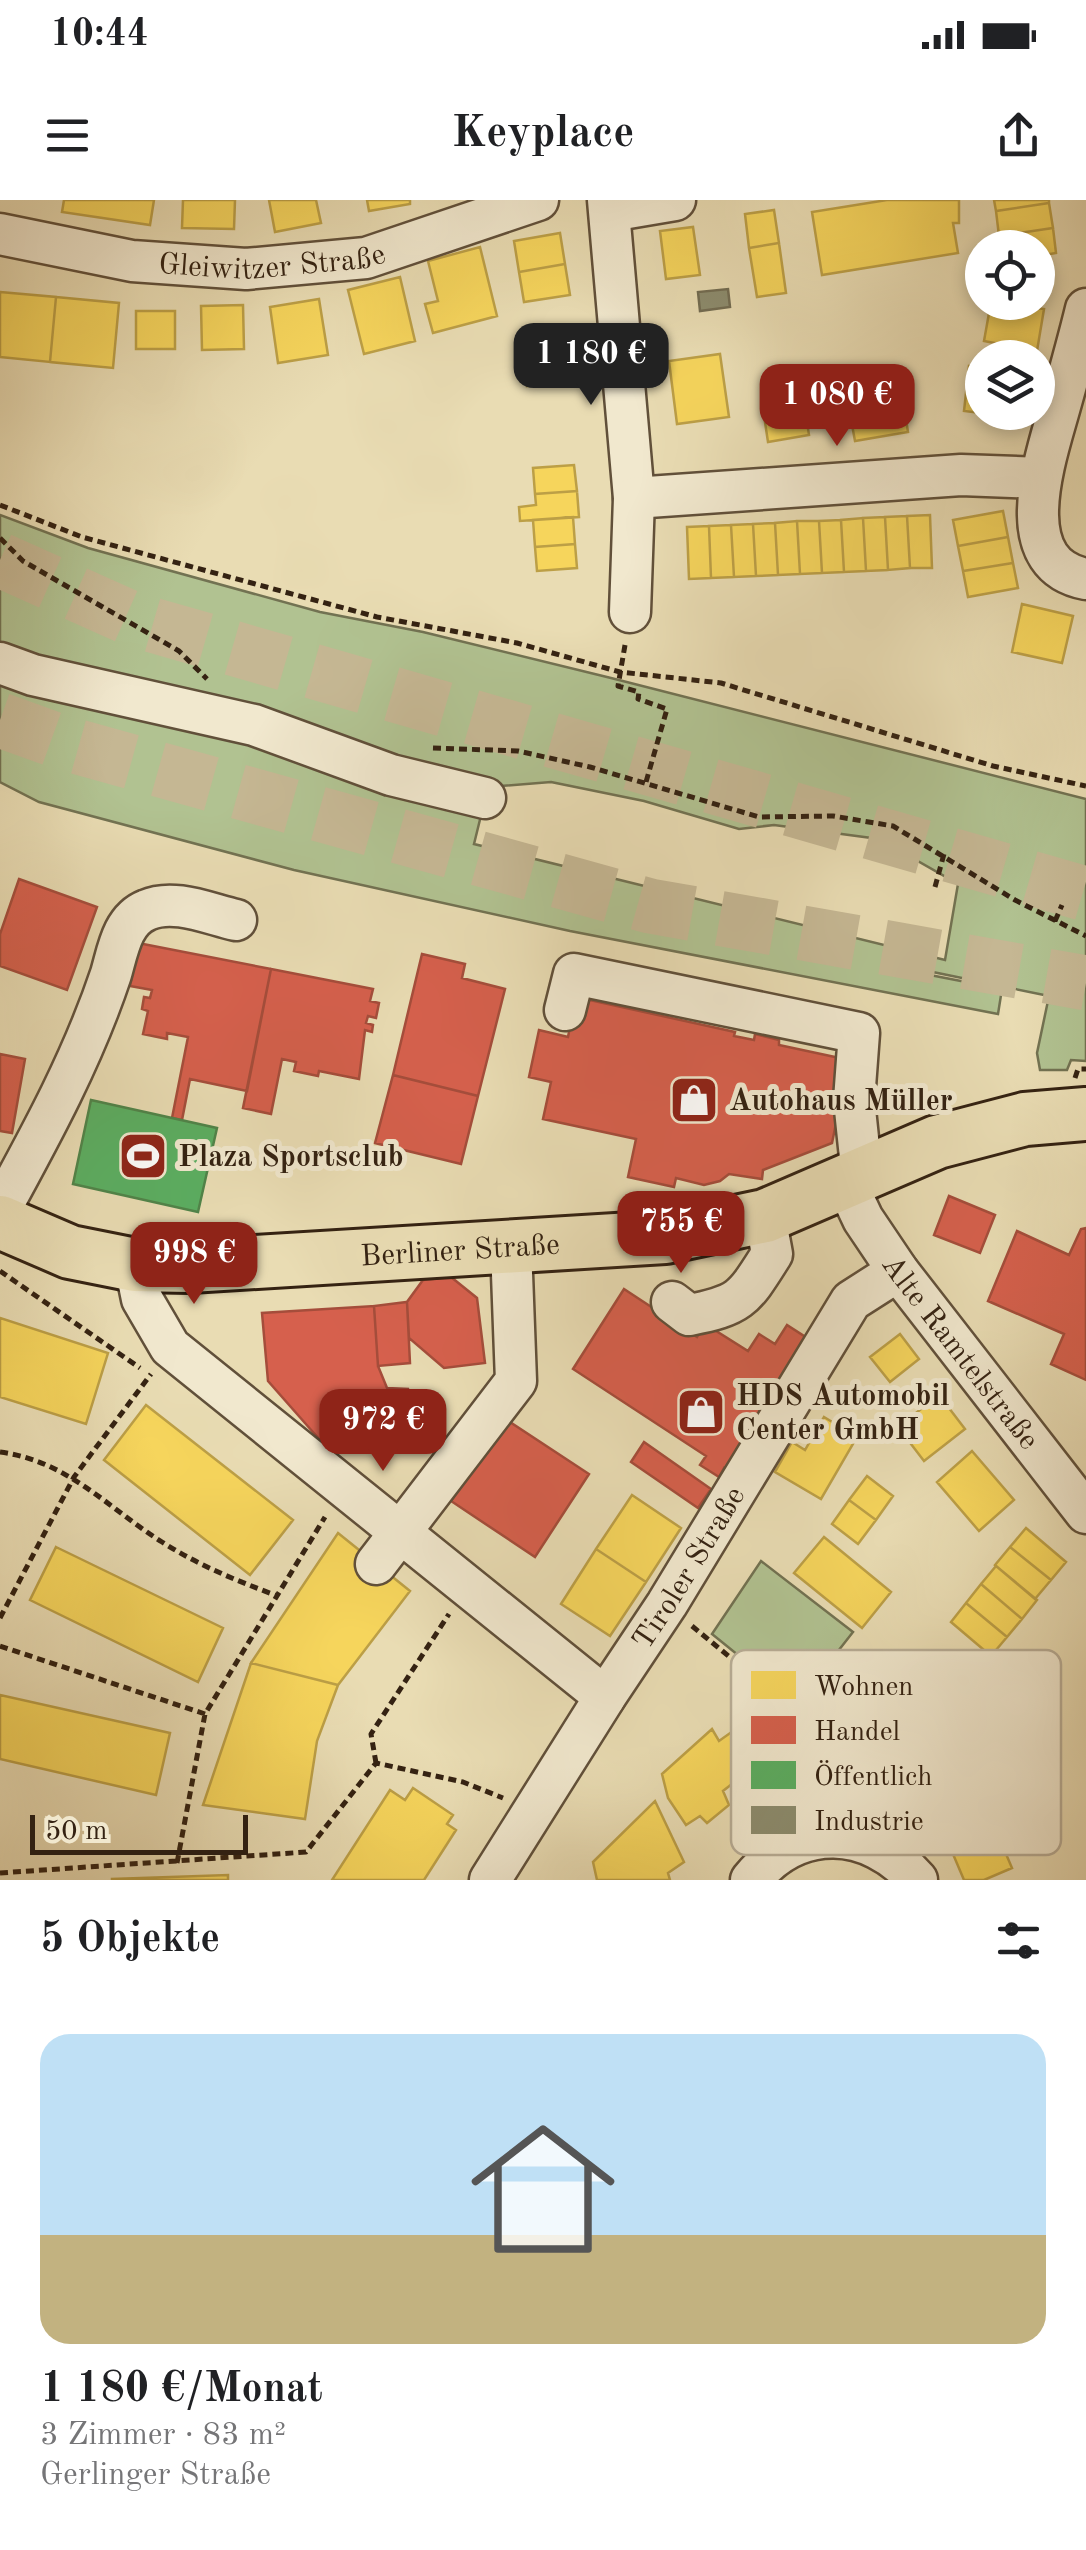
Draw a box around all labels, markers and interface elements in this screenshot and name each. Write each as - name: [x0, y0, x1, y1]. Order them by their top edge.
- text: 10:44: [50, 16, 149, 54]
- icon: menu: [40, 108, 95, 163]
- icon: share: [991, 108, 1046, 163]
- text: Keyplace: [452, 112, 634, 157]
- map controls: [965, 230, 1055, 430]
- button: locate: [965, 230, 1055, 320]
- street label: Gleiwitzer Straße: [157, 240, 389, 286]
- pin: 1 180 €: [499, 323, 683, 408]
- text: 1 180 €: [536, 339, 646, 371]
- button: layers: [965, 340, 1055, 430]
- pin: 1 080 €: [745, 364, 929, 449]
- text: 1 080 €: [782, 380, 892, 412]
- shop icon: Autohaus Müller: [668, 1074, 720, 1126]
- place label: Autohaus Müller: [729, 1087, 953, 1117]
- sports icon: Plaza Sportsclub: [117, 1130, 169, 1182]
- place label: Plaza Sportsclub: [178, 1143, 403, 1173]
- pin: 755 €: [611, 1191, 751, 1276]
- text: 755 €: [639, 1207, 723, 1239]
- pin: 998 €: [124, 1222, 264, 1307]
- street label: Berliner Straße: [360, 1230, 561, 1273]
- text: 998 €: [152, 1238, 236, 1270]
- street label: Alte Ramtelstraße: [875, 1251, 1044, 1456]
- place label: HDS Automobil Center GmbH: [736, 1382, 950, 1446]
- shop icon: HDS Automobil Center GmbH: [675, 1386, 727, 1438]
- pin: 972 €: [313, 1389, 453, 1474]
- text: 972 €: [341, 1405, 425, 1437]
- street label: Tiroler Straße: [628, 1482, 751, 1655]
- legend: [731, 1650, 1061, 1855]
- text: Wohnen: [814, 1674, 913, 1702]
- text: Handel: [814, 1719, 900, 1747]
- text: Öffentlich: [814, 1760, 932, 1792]
- text: Industrie: [814, 1809, 924, 1837]
- scale bar: [30, 1810, 248, 1854]
- text: 50 m: [45, 1818, 108, 1846]
- icon: filters: [991, 1913, 1046, 1968]
- text: 5 Objekte: [40, 1919, 220, 1961]
- icon: home: [453, 2099, 633, 2279]
- text: 1 180 €/Monat: [40, 2369, 323, 2411]
- text: 3 Zimmer · 83 m²: [40, 2420, 286, 2452]
- text: Gerlinger Straße: [40, 2460, 271, 2492]

